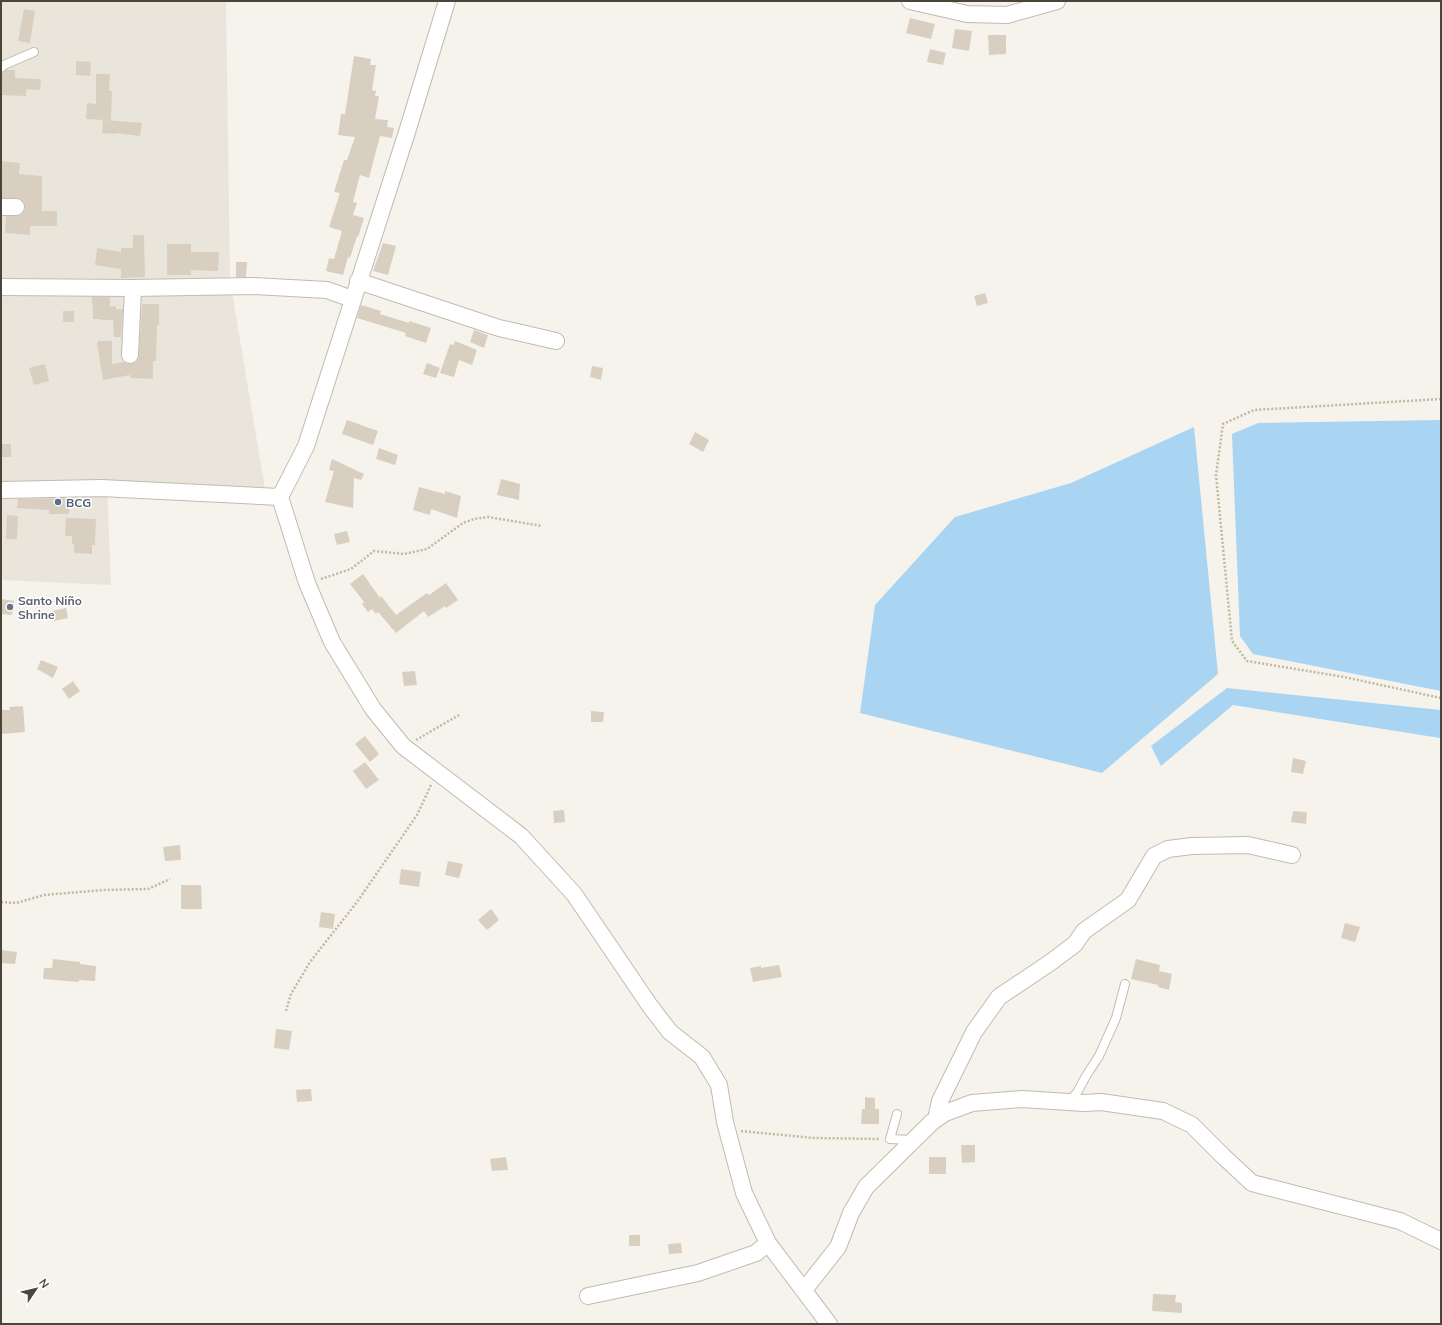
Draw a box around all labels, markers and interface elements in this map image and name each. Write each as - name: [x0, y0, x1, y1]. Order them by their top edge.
- place label: BCG: [66, 495, 91, 510]
- marker: BCG: [53, 497, 63, 507]
- place label: Santo Niño Shrine: [18, 593, 82, 622]
- marker: Santo Niño Shrine: [5, 602, 15, 612]
- north arrow: [16, 1269, 56, 1309]
- text: N: [36, 1276, 52, 1291]

